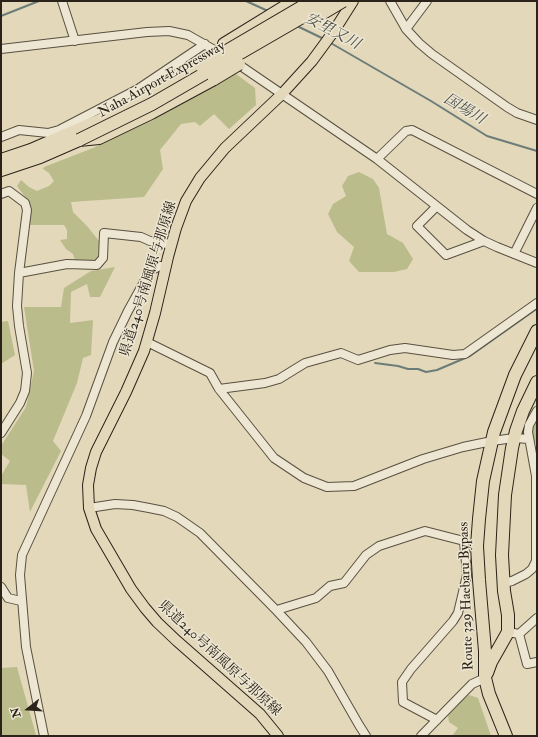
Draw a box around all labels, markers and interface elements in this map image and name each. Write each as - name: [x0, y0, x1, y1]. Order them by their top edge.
- water label: 安里又川: [301, 10, 363, 54]
- street label: Naha Airport Expressway: [96, 38, 228, 122]
- water label: 国場川: [440, 91, 488, 129]
- street label: 県道240号南風原与那原線: [117, 199, 181, 359]
- street label: Route 329 Haebaru Bypass: [456, 521, 478, 671]
- street label: 県道240号南風原与那原線: [154, 598, 284, 720]
- north arrow: [8, 689, 48, 729]
- text: N: [8, 706, 24, 719]

